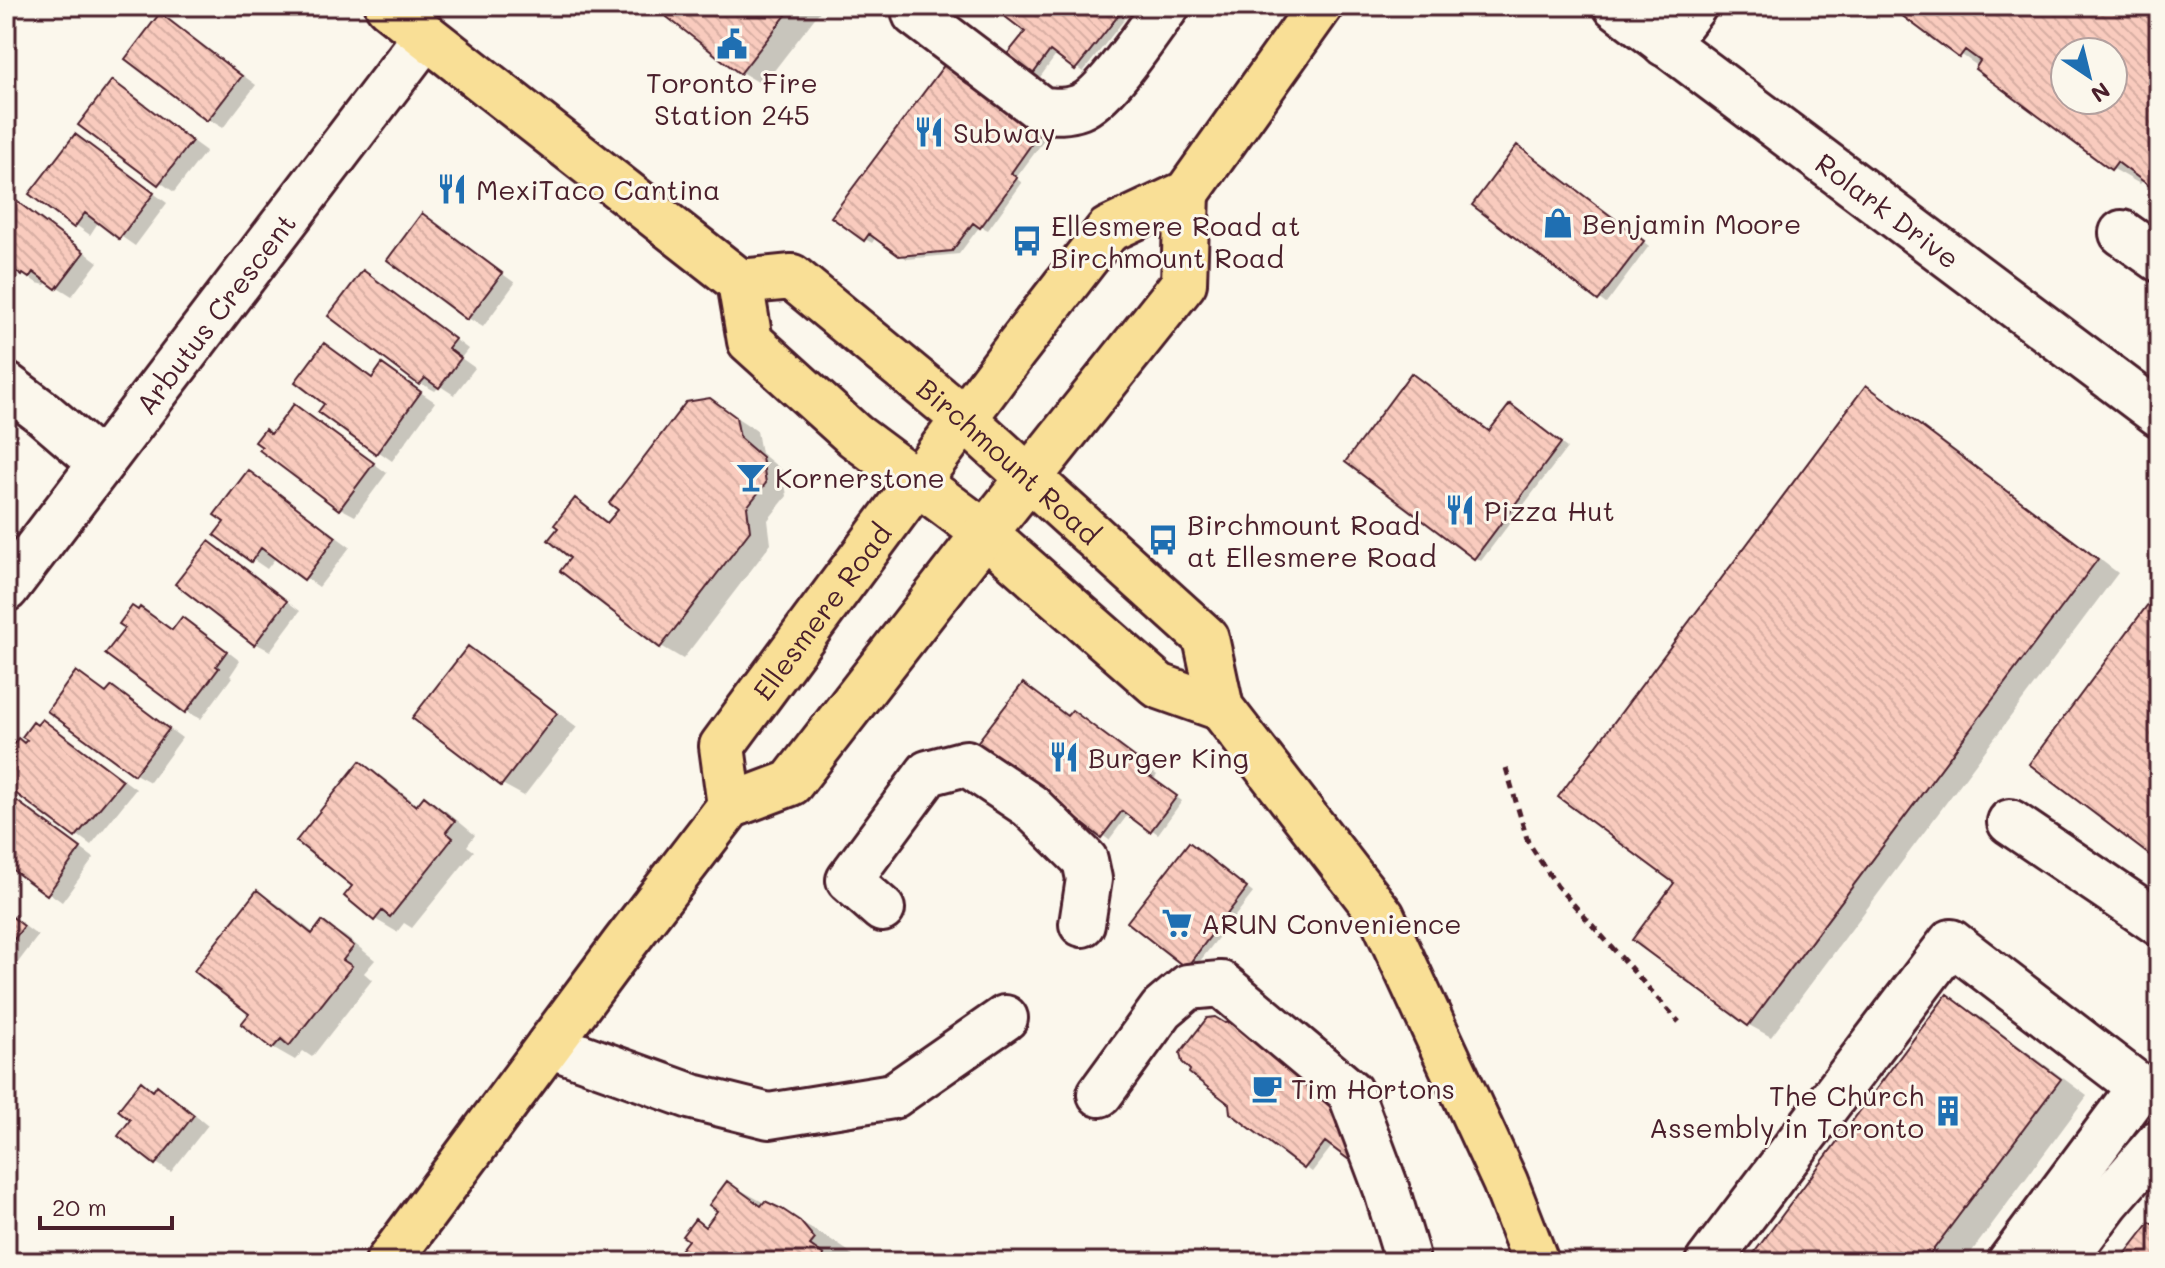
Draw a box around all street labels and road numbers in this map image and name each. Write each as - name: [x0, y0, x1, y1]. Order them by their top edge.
- street label: Rolark Drive: [1809, 144, 1967, 276]
- street label: Arbutus Crescent: [127, 206, 303, 421]
- street label: Birchmount Road: [910, 370, 1108, 552]
- street label: Ellesmere Road: [744, 516, 899, 707]

